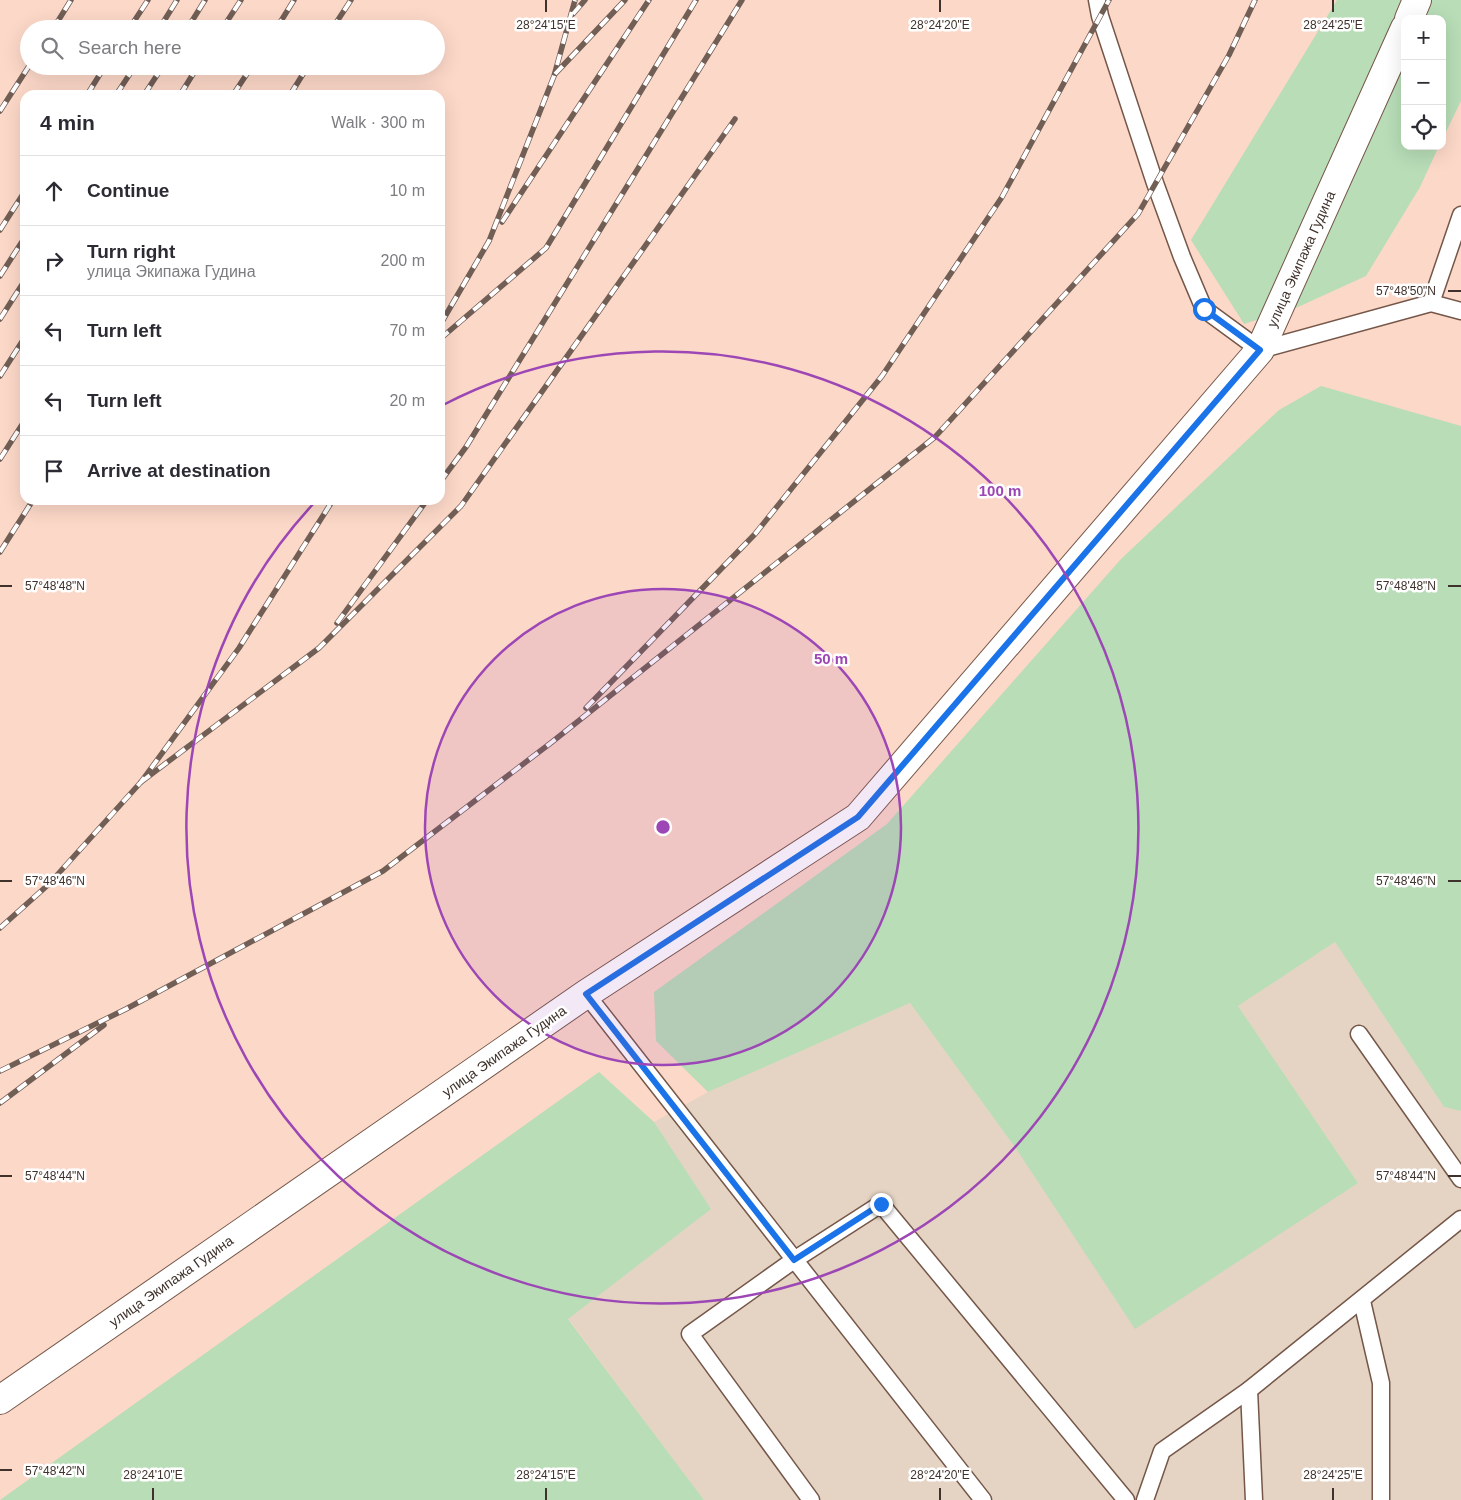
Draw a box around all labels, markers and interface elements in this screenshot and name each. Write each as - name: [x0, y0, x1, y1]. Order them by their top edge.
- map controls: [1401, 15, 1446, 150]
- button: +: [1401, 15, 1446, 60]
- text: 28°24'15"E: [516, 18, 576, 32]
- text: 28°24'20"E: [910, 18, 970, 32]
- text: 28°24'25"E: [1303, 18, 1363, 32]
- search box: [20, 20, 445, 75]
- icon: search: [38, 34, 66, 62]
- text: Search here: [78, 37, 182, 58]
- button: −: [1401, 60, 1446, 105]
- button: locate: [1401, 105, 1446, 150]
- text: 4 min: [40, 111, 95, 134]
- text: Walk · 300 m: [331, 114, 425, 131]
- icon: ahead: [40, 177, 68, 205]
- text: Continue: [87, 180, 169, 201]
- text: 10 m: [389, 182, 425, 199]
- street label: улица Экипажа Гудина: [1264, 188, 1338, 330]
- text: Turn right: [87, 241, 175, 262]
- icon: right: [40, 247, 68, 275]
- text: 200 m: [381, 252, 425, 269]
- text: улица Экипажа Гудина: [87, 263, 256, 280]
- text: 57°48'50"N: [1376, 284, 1436, 298]
- route start: [1193, 298, 1216, 321]
- icon: left: [40, 317, 68, 345]
- text: Turn left: [87, 320, 162, 341]
- text: 70 m: [389, 322, 425, 339]
- icon: left: [40, 387, 68, 415]
- text: Turn left: [87, 390, 162, 411]
- text: 20 m: [389, 392, 425, 409]
- icon: arrive: [40, 457, 68, 485]
- text: Arrive at destination: [87, 460, 271, 481]
- text: 100 m: [979, 482, 1021, 499]
- text: 57°48'48"N: [25, 579, 85, 593]
- text: 57°48'48"N: [1376, 579, 1436, 593]
- text: 50 m: [814, 650, 848, 667]
- centre of rings: [654, 818, 672, 836]
- text: 57°48'46"N: [25, 874, 85, 888]
- text: 57°48'46"N: [1376, 874, 1436, 888]
- street label: улица Экипажа Гудина: [439, 1002, 569, 1100]
- text: 57°48'44"N: [25, 1169, 85, 1183]
- text: 57°48'44"N: [1376, 1169, 1436, 1183]
- route end: [870, 1193, 893, 1216]
- street label: улица Экипажа Гудина: [106, 1232, 236, 1330]
- text: 57°48'42"N: [25, 1464, 85, 1478]
- text: 28°24'10"E: [123, 1468, 183, 1482]
- text: 28°24'15"E: [516, 1468, 576, 1482]
- text: 28°24'20"E: [910, 1468, 970, 1482]
- text: 28°24'25"E: [1303, 1468, 1363, 1482]

